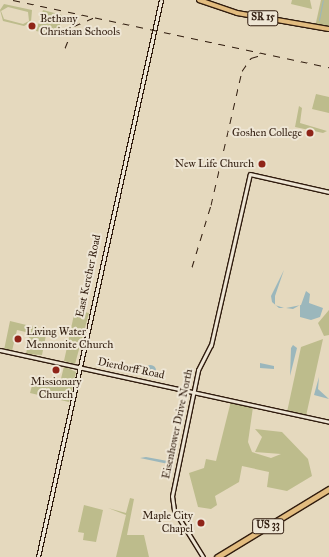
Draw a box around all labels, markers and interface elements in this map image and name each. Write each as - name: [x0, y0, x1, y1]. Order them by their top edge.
- road number: SR 15: [247, 10, 279, 26]
- place label: Bethany Christian Schools: [40, 13, 120, 39]
- marker: Bethany Christian Schools: [27, 21, 37, 31]
- place label: Goshen College: [232, 126, 302, 140]
- marker: Goshen College: [305, 128, 315, 138]
- place label: New Life Church: [175, 157, 254, 171]
- marker: New Life Church: [257, 159, 267, 169]
- street label: East Kercher Road: [74, 233, 104, 319]
- place label: Living Water Mennonite Church: [26, 326, 113, 352]
- marker: Living Water Mennonite Church: [13, 334, 23, 344]
- street label: Dierdorff Road: [96, 355, 166, 383]
- marker: Missionary Church: [51, 365, 61, 375]
- street label: Eisenhower Drive North: [160, 368, 196, 480]
- place label: Missionary Church: [31, 376, 81, 402]
- place label: Maple City Chapel: [142, 510, 193, 536]
- marker: Maple City Chapel: [196, 518, 206, 528]
- road number: US 33: [252, 518, 284, 534]

